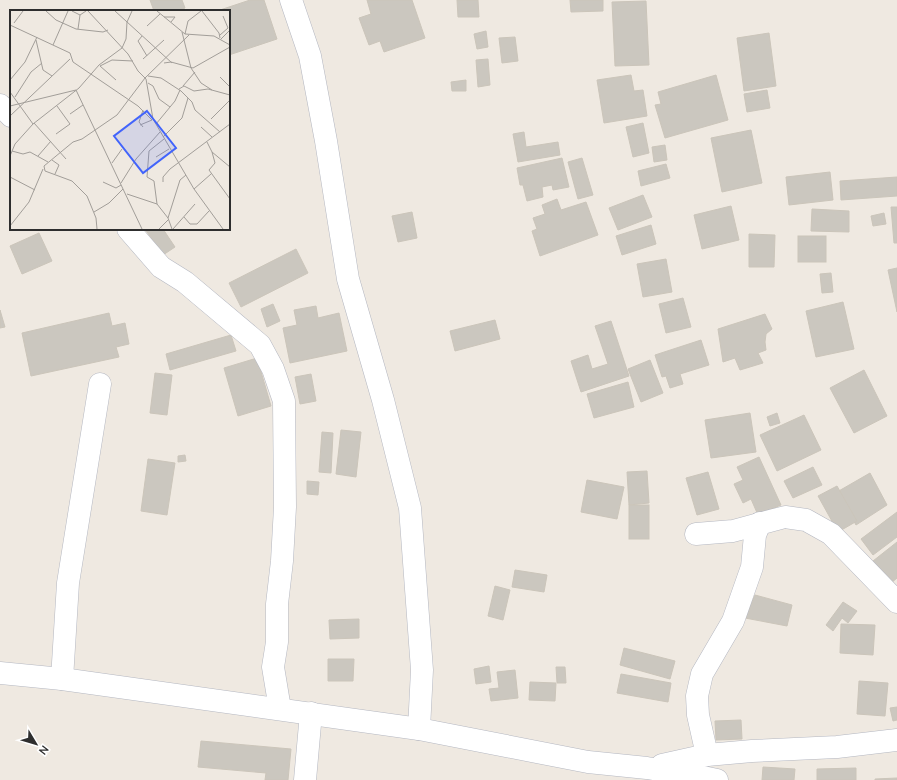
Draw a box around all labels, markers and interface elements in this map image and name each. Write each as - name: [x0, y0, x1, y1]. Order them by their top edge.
- inset map: [10, 10, 230, 230]
- north arrow: [16, 724, 56, 764]
- text: N: [35, 742, 52, 758]

